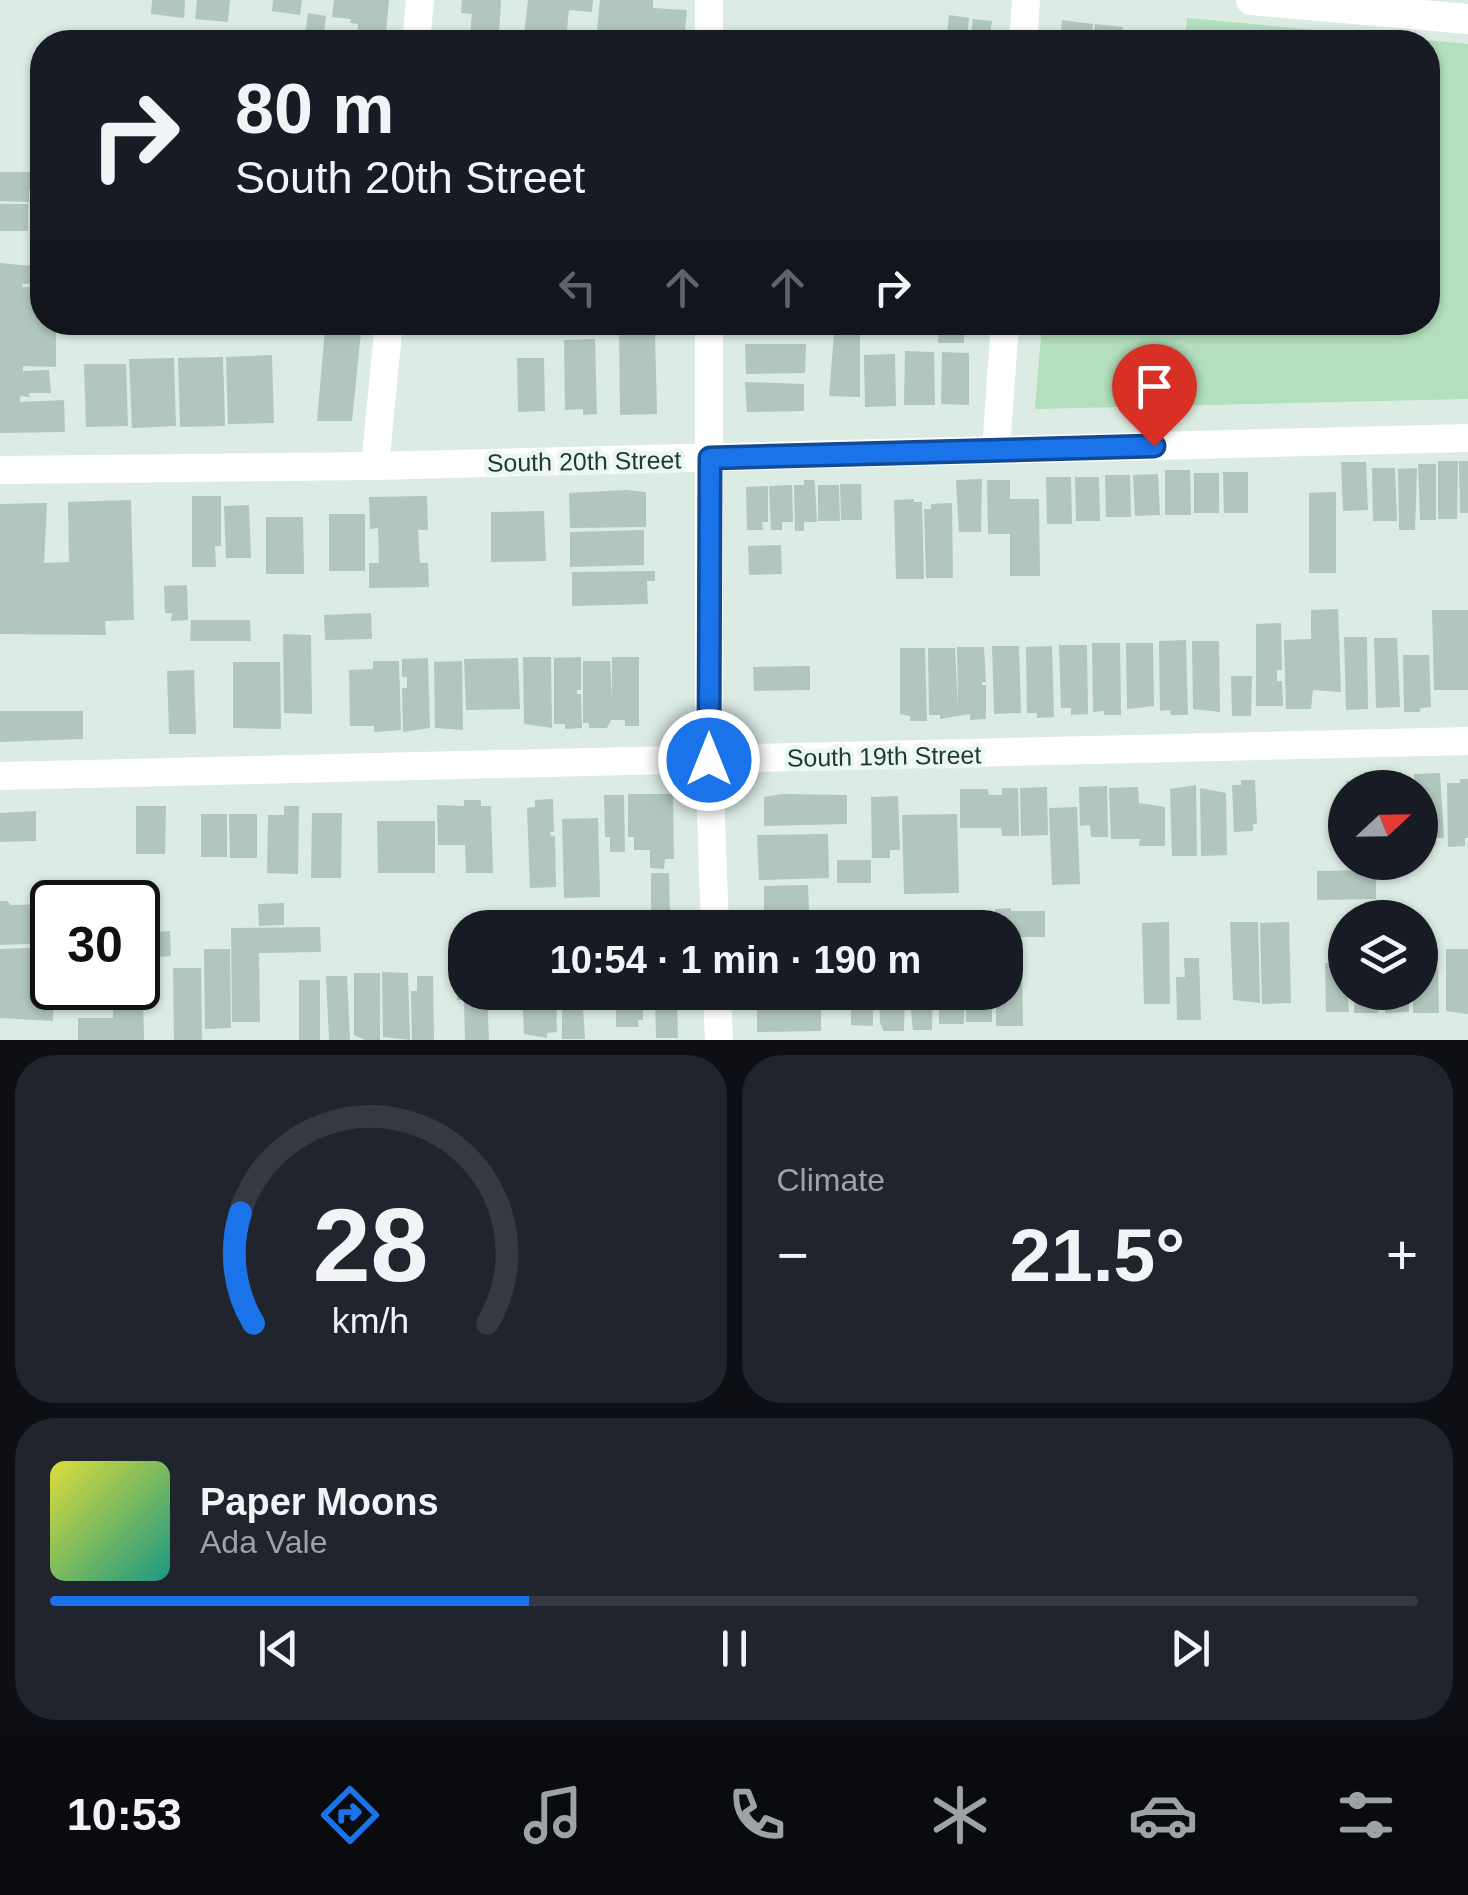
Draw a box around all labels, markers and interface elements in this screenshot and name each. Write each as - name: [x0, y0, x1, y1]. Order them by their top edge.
- icon: right: [70, 70, 200, 200]
- text: 80 m: [235, 70, 395, 148]
- text: South 20th Street: [235, 152, 585, 203]
- icon: left: [550, 260, 605, 315]
- icon: ahead: [655, 260, 710, 315]
- icon: ahead: [760, 260, 815, 315]
- icon: right: [865, 260, 920, 315]
- pin: [1112, 344, 1197, 447]
- icon: arrive: [1127, 359, 1182, 414]
- street label: South 20th Street: [486, 445, 682, 477]
- position arrow: [657, 708, 761, 812]
- street label: South 19th Street: [786, 740, 982, 772]
- north arrow: [1328, 770, 1438, 880]
- map controls: [1328, 770, 1438, 1010]
- speed limit sign: 30: [30, 880, 160, 1010]
- button: layers: [1328, 900, 1438, 1010]
- text: 10:54 · 1 min · 190 m: [550, 939, 921, 981]
- text: Climate: [777, 1162, 885, 1198]
- text: 28: [313, 1187, 429, 1303]
- text: 21.5°: [1009, 1213, 1185, 1297]
- text: −: [777, 1224, 809, 1286]
- text: +: [1386, 1224, 1418, 1286]
- text: km/h: [332, 1301, 409, 1341]
- text: Paper Moons: [200, 1481, 439, 1523]
- text: Ada Vale: [200, 1524, 328, 1560]
- icon: previous: [251, 1621, 306, 1676]
- icon: pause: [707, 1621, 762, 1676]
- icon: next: [1163, 1621, 1218, 1676]
- icon: directions: [315, 1780, 385, 1850]
- icon: music: [518, 1780, 588, 1850]
- icon: phone: [722, 1780, 792, 1850]
- icon: climate: [925, 1780, 995, 1850]
- icon: car: [1128, 1780, 1198, 1850]
- icon: filters: [1331, 1780, 1401, 1850]
- text: 10:53: [67, 1789, 182, 1840]

